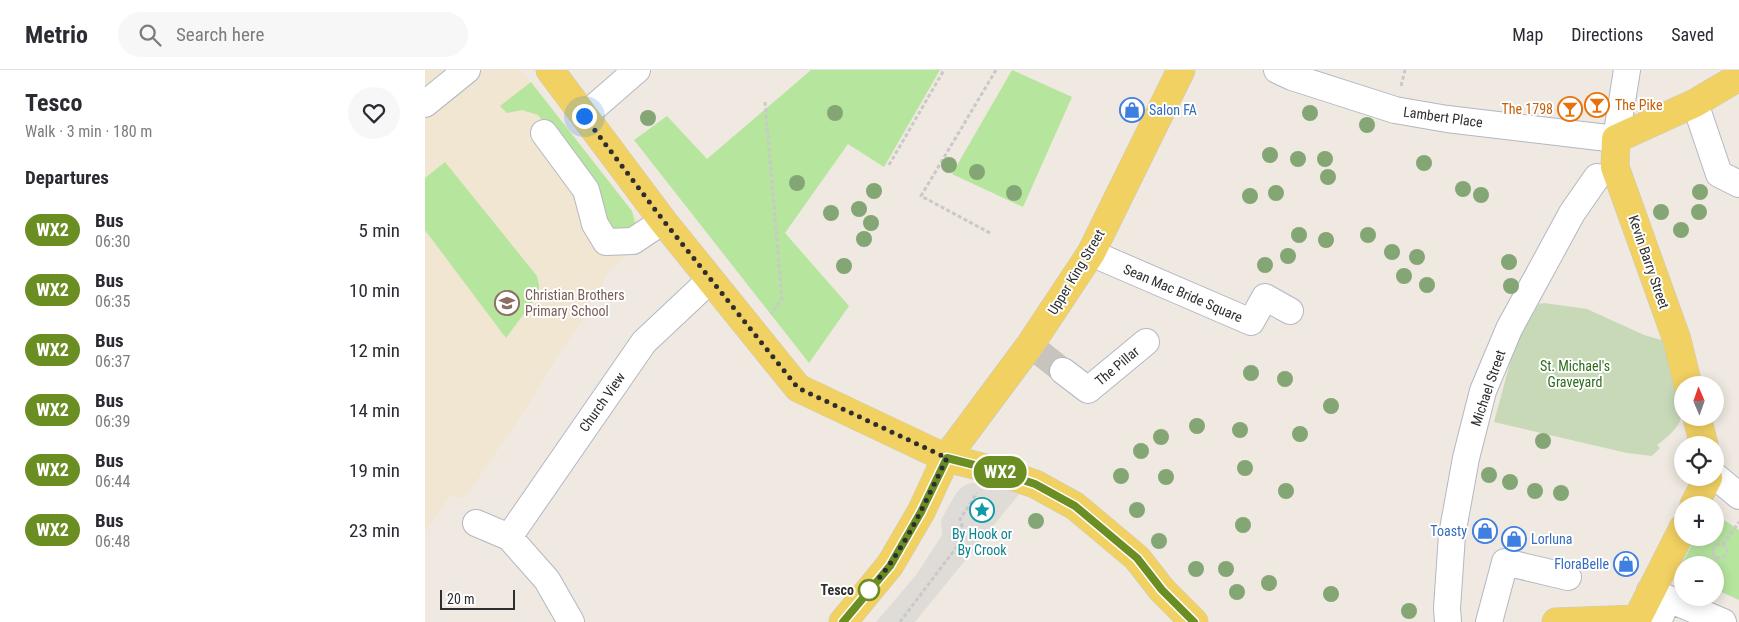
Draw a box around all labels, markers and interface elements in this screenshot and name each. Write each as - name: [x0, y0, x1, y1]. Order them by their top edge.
- search box: [118, 12, 468, 57]
- text: Metrio: [25, 21, 88, 49]
- icon: search: [136, 21, 164, 49]
- text: Search here: [176, 23, 264, 46]
- text: Map: [1512, 24, 1543, 45]
- text: Directions: [1571, 24, 1643, 45]
- text: Saved: [1671, 24, 1714, 45]
- button: heart: [348, 87, 400, 139]
- text: Tesco: [25, 89, 82, 117]
- bar icon: The Pike: [1584, 92, 1610, 118]
- bar icon: The 1798: [1557, 96, 1583, 122]
- shop icon: Salon FA: [1119, 97, 1145, 123]
- place label: The Pike: [1615, 97, 1663, 113]
- place label: The 1798: [1502, 101, 1553, 117]
- place label: Salon FA: [1149, 102, 1197, 118]
- your location: [572, 104, 597, 129]
- street label: Lambert Place: [1402, 104, 1484, 131]
- text: Walk · 3 min · 180 m: [25, 122, 152, 141]
- text: Departures: [25, 166, 109, 189]
- text: Bus: [95, 209, 124, 232]
- street label: Kevin Barry Street: [1625, 213, 1673, 311]
- text: WX2: [36, 219, 69, 240]
- text: 5 min: [358, 219, 400, 242]
- street label: Upper King Street: [1044, 227, 1108, 317]
- text: 06:30: [95, 232, 130, 251]
- street label: Sean Mac Bride Square: [1121, 261, 1245, 325]
- text: Bus: [95, 269, 124, 292]
- text: WX2: [36, 279, 69, 300]
- text: 10 min: [349, 279, 400, 302]
- place label: Christian Brothers Primary School: [525, 287, 625, 319]
- school or university icon: Christian Brothers Primary School: [494, 290, 520, 316]
- text: 06:35: [95, 292, 130, 311]
- text: Bus: [95, 329, 124, 352]
- text: WX2: [36, 339, 69, 360]
- text: 12 min: [349, 339, 400, 362]
- street label: The Pillar: [1092, 343, 1142, 389]
- street label: Michael Street: [1467, 348, 1509, 428]
- text: 06:37: [95, 352, 130, 371]
- park label: St. Michael's Graveyard: [1540, 358, 1610, 390]
- street label: Church View: [576, 369, 628, 435]
- north arrow: [1674, 376, 1724, 426]
- map controls: [1674, 376, 1724, 606]
- text: Bus: [95, 389, 124, 412]
- text: WX2: [36, 399, 69, 420]
- text: 14 min: [349, 399, 400, 422]
- text: 06:39: [95, 412, 130, 431]
- button: locate: [1674, 436, 1724, 486]
- text: Bus: [95, 449, 124, 472]
- line badge: WX2: [971, 456, 1029, 488]
- text: WX2: [36, 459, 69, 480]
- text: 19 min: [349, 459, 400, 482]
- text: WX2: [984, 461, 1016, 482]
- text: 06:44: [95, 472, 130, 491]
- button: +: [1674, 496, 1724, 546]
- place icon: By Hook or By Crook: [969, 497, 995, 523]
- text: Bus: [95, 509, 124, 532]
- shop icon: Toasty: [1472, 518, 1498, 544]
- text: WX2: [36, 519, 69, 540]
- text: 23 min: [349, 519, 400, 542]
- place label: Toasty: [1430, 523, 1467, 539]
- place label: By Hook or By Crook: [952, 526, 1012, 558]
- shop icon: Lorluna: [1501, 526, 1527, 552]
- place label: Lorluna: [1531, 531, 1572, 547]
- text: 06:48: [95, 532, 130, 551]
- shop icon: FloraBelle: [1613, 551, 1639, 577]
- place label: FloraBelle: [1554, 556, 1609, 572]
- button: −: [1674, 556, 1724, 606]
- marker: Tesco: [858, 579, 880, 601]
- place label: Tesco: [821, 582, 854, 598]
- scale bar: [440, 587, 515, 610]
- text: 20 m: [447, 591, 475, 607]

